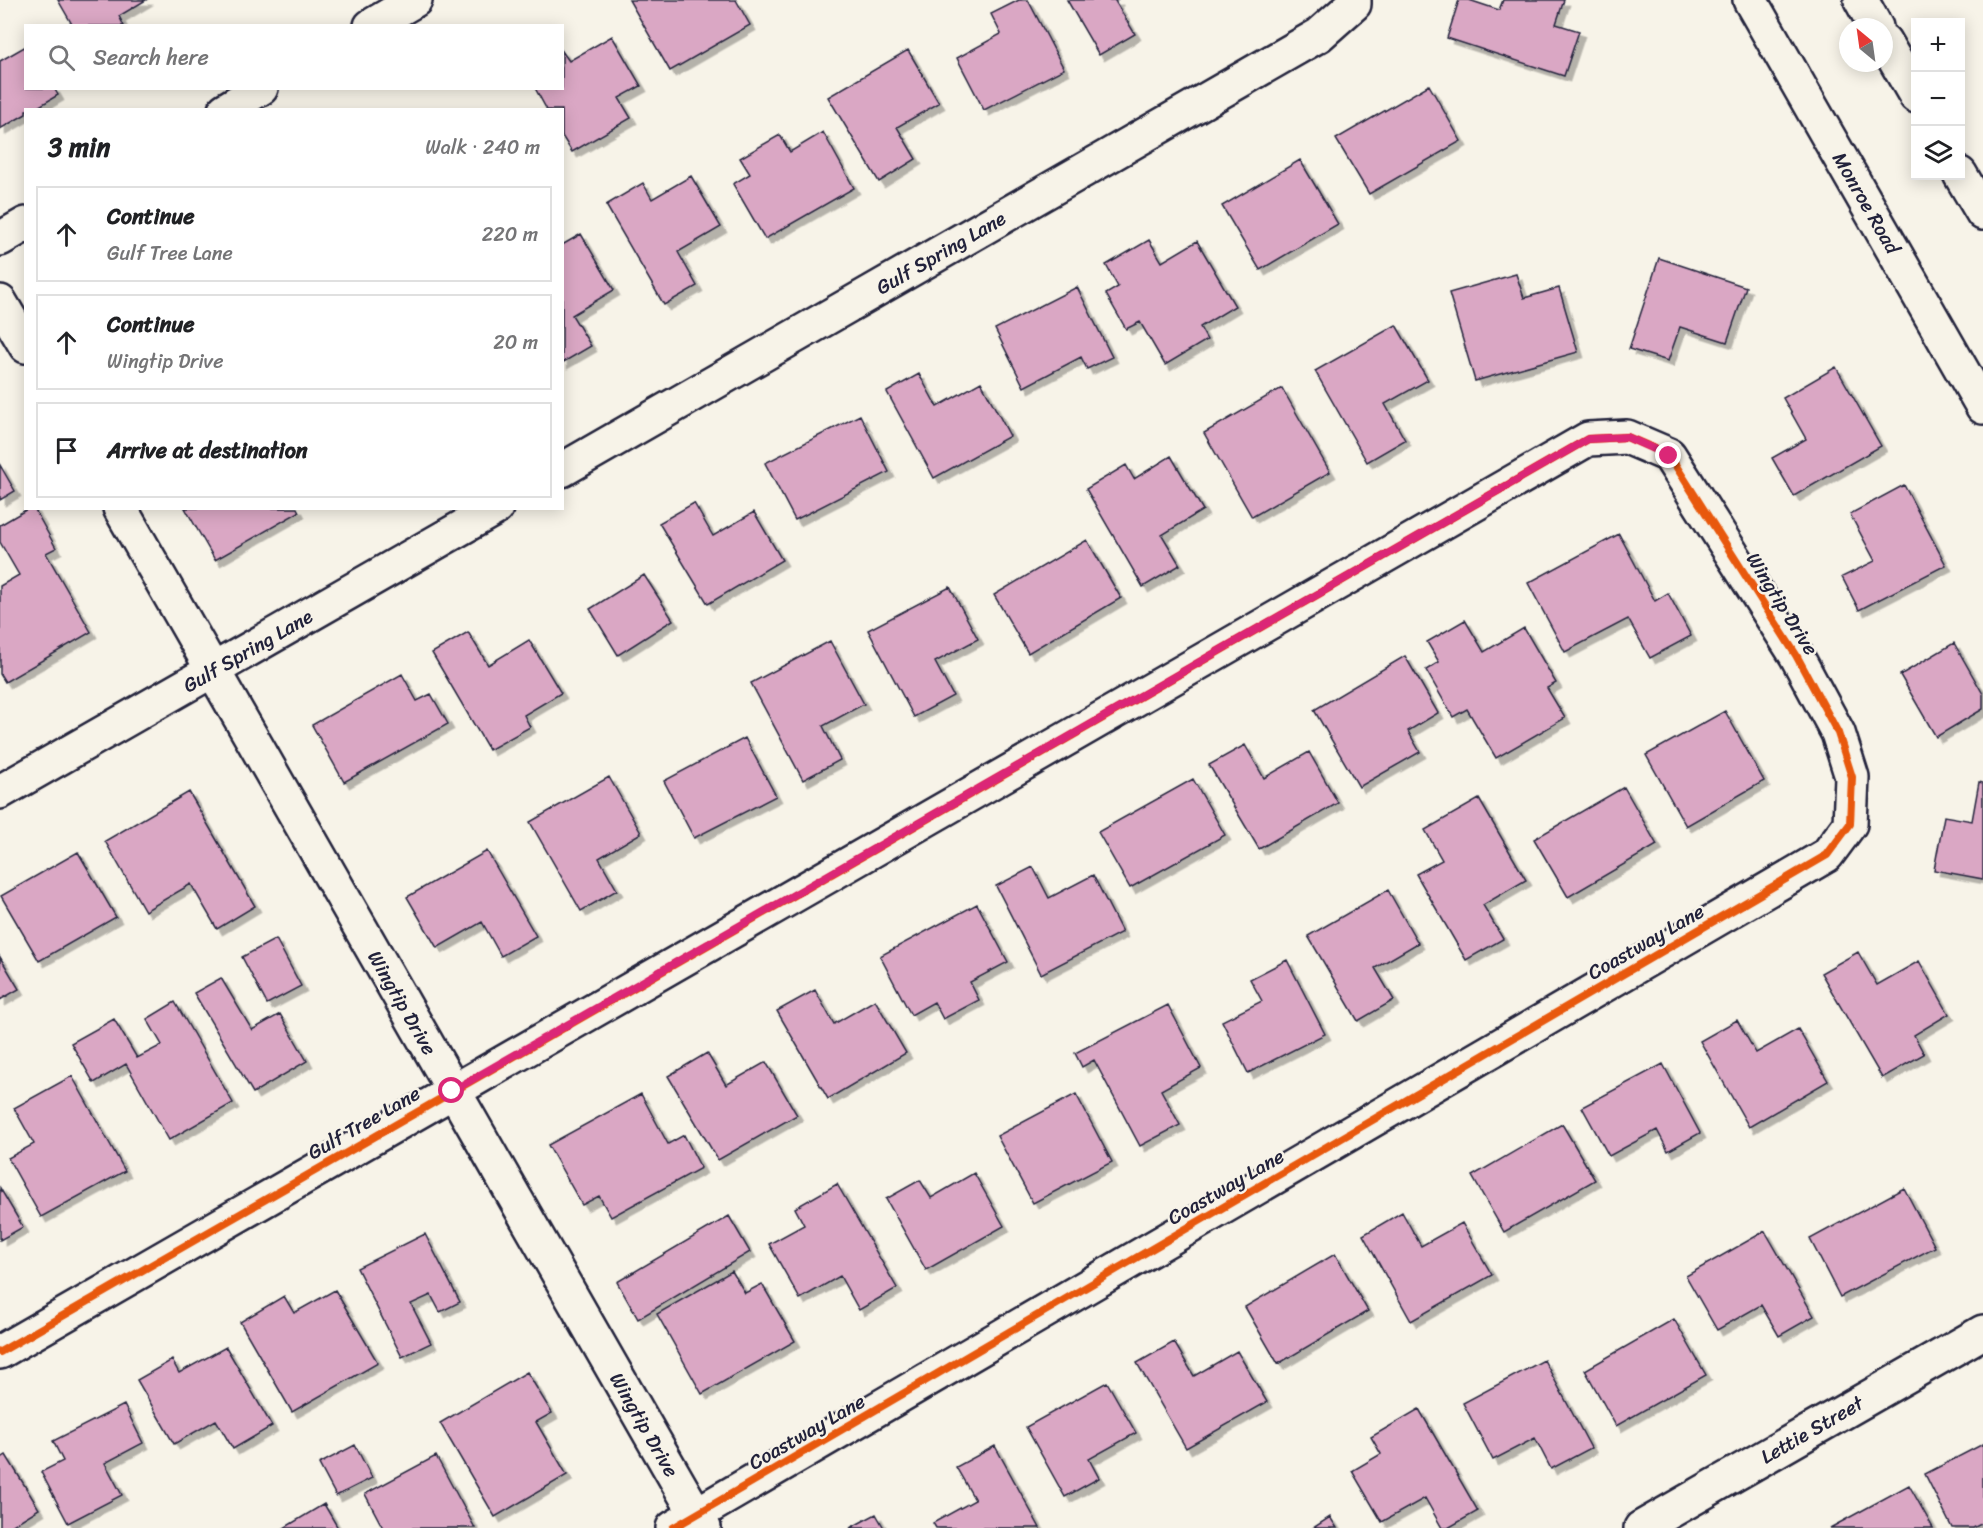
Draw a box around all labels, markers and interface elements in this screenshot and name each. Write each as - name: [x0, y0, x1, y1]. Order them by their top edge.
- north arrow: [1839, 18, 1893, 72]
- map controls: [1911, 18, 1965, 180]
- button: +: [1911, 18, 1965, 72]
- search box: [24, 24, 564, 90]
- text: Search here: [93, 38, 209, 77]
- icon: search: [45, 41, 78, 74]
- button: −: [1911, 72, 1965, 126]
- text: 3 min: [48, 124, 110, 170]
- button: layers: [1911, 126, 1965, 180]
- text: Walk · 240 m: [425, 130, 540, 165]
- street label: Monroe Road: [1823, 145, 1910, 262]
- text: Continue: [107, 197, 195, 236]
- street label: Gulf Spring Lane: [869, 201, 1013, 305]
- text: 220 m: [482, 217, 538, 252]
- icon: ahead: [50, 218, 83, 251]
- text: Gulf Tree Lane: [107, 236, 233, 271]
- text: Continue: [107, 305, 195, 344]
- text: 20 m: [493, 325, 538, 360]
- icon: ahead: [50, 326, 83, 359]
- text: Wingtip Drive: [107, 344, 223, 379]
- text: Arrive at destination: [107, 431, 308, 470]
- icon: arrive: [50, 434, 83, 467]
- route end: [1655, 442, 1681, 468]
- street label: Wingtip Drive: [1736, 545, 1828, 663]
- street label: Gulf Spring Lane: [176, 599, 320, 703]
- street label: Coastway Lane: [1581, 894, 1711, 990]
- street label: Wingtip Drive: [358, 944, 446, 1062]
- street label: Gulf Tree Lane: [301, 1076, 427, 1170]
- route start: [438, 1077, 464, 1103]
- street label: Coastway Lane: [1161, 1139, 1291, 1235]
- street label: Wingtip Drive: [600, 1366, 688, 1484]
- street label: Coastway Lane: [742, 1384, 872, 1480]
- street label: Lettie Street: [1754, 1386, 1871, 1474]

